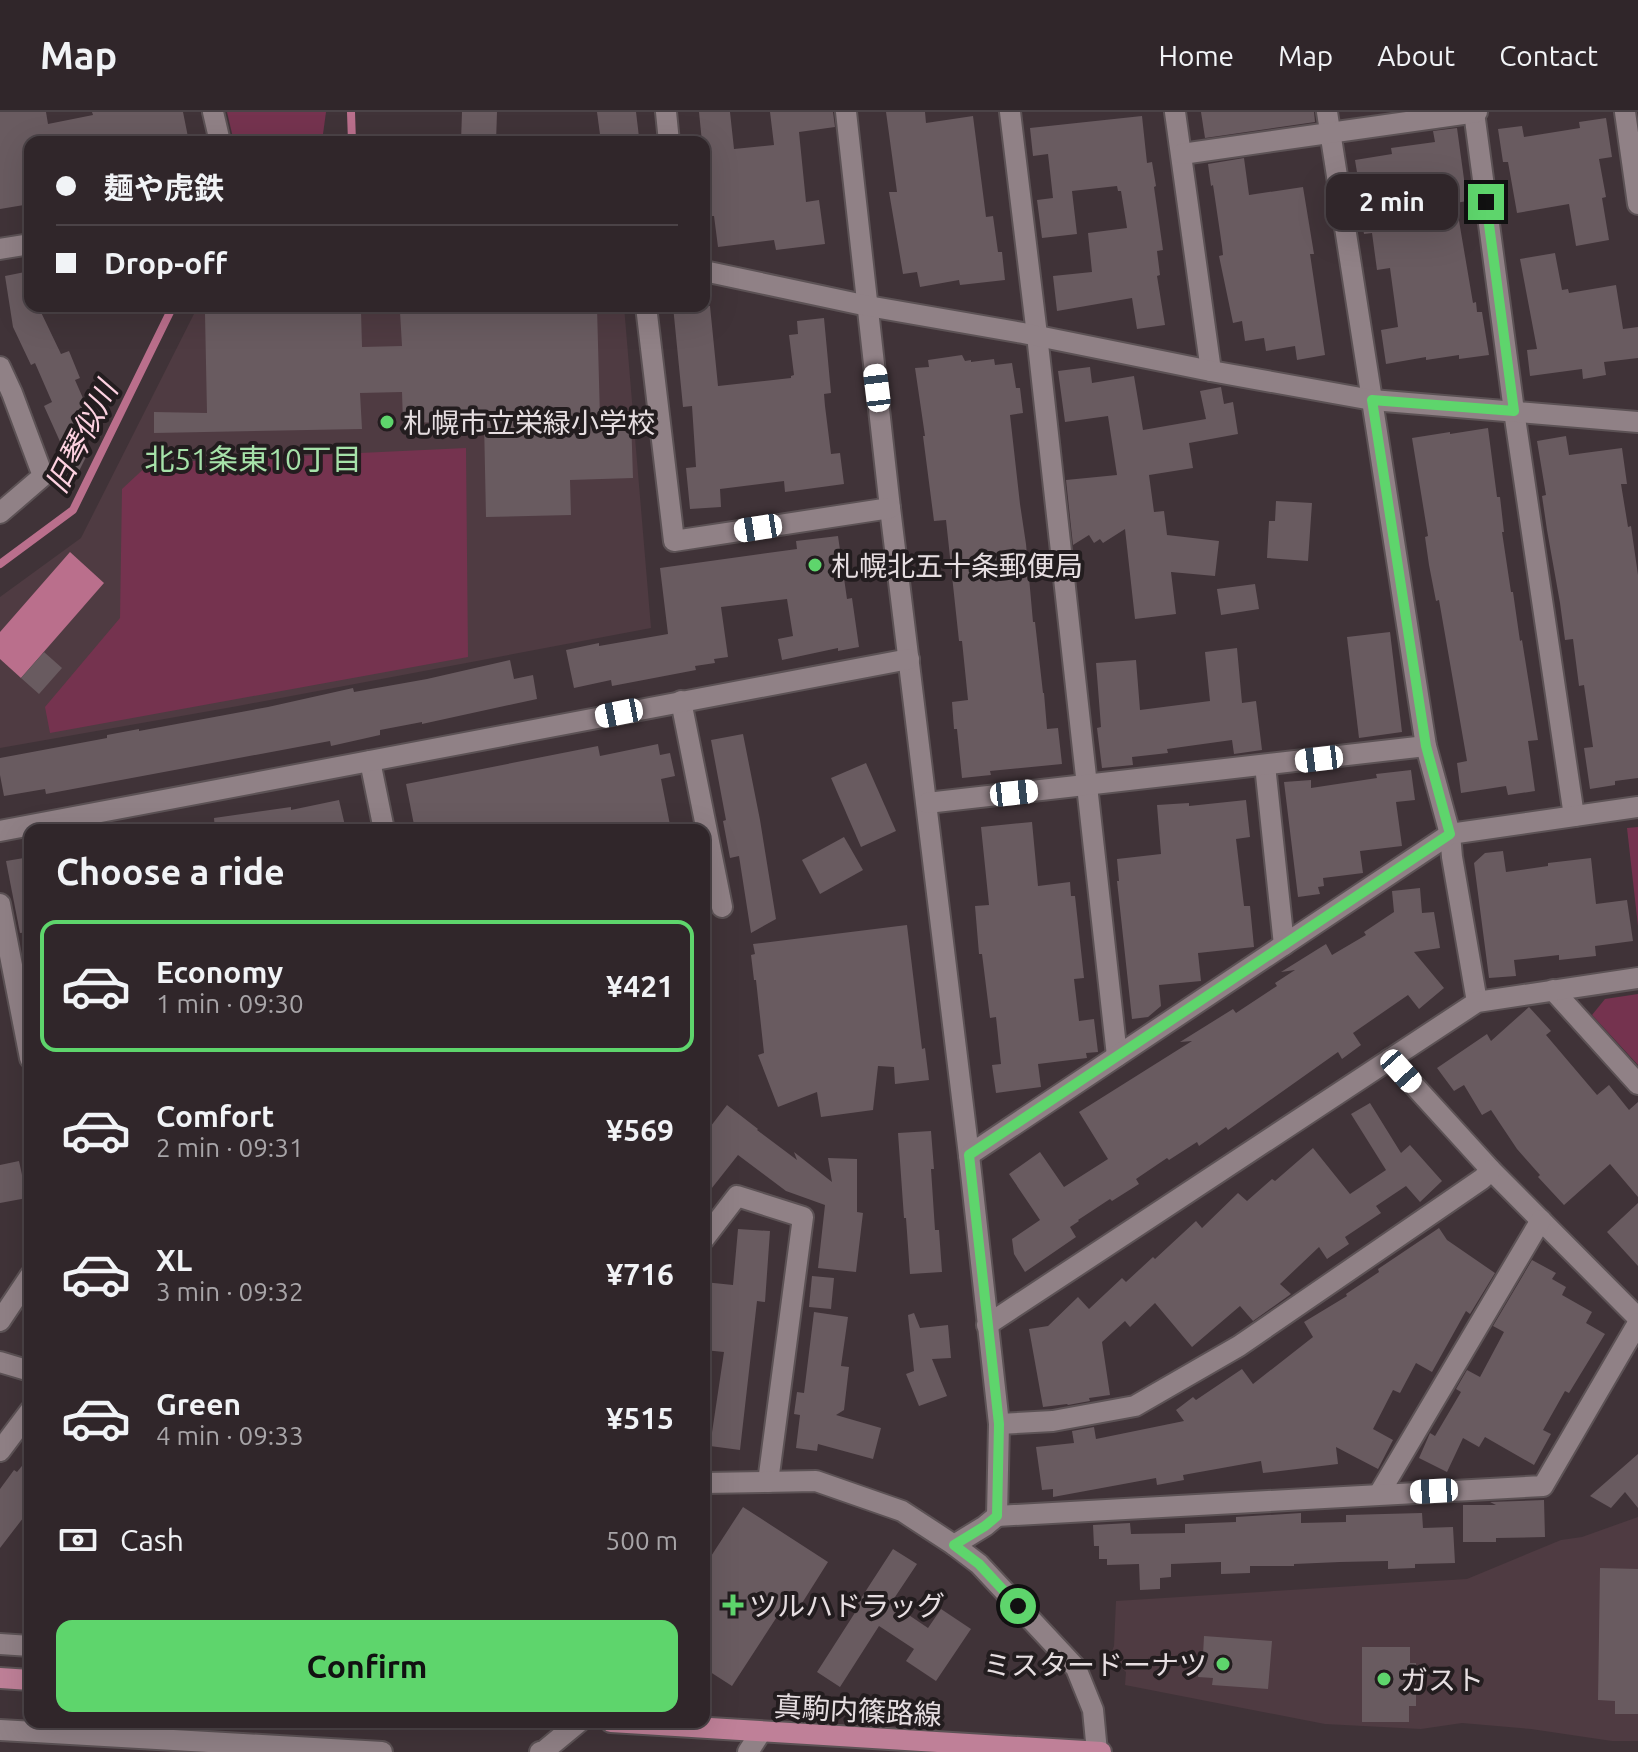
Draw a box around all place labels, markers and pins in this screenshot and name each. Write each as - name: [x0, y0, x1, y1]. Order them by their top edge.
- place label: 札幌市立栄緑小学校: [403, 407, 655, 438]
- marker: 札幌市立栄緑小学校: [378, 413, 396, 431]
- place label: 札幌北五十条郵便局: [831, 550, 1083, 581]
- marker: 札幌北五十条郵便局: [806, 556, 824, 574]
- place label: ツルハドラッグ: [749, 1590, 945, 1621]
- marker: ツルハドラッグ: [724, 1596, 742, 1614]
- place label: ミスタードーナツ: [983, 1649, 1207, 1680]
- marker: ミスタードーナツ: [1214, 1655, 1232, 1673]
- place label: ガスト: [1400, 1664, 1484, 1695]
- marker: ガスト: [1375, 1670, 1393, 1688]

